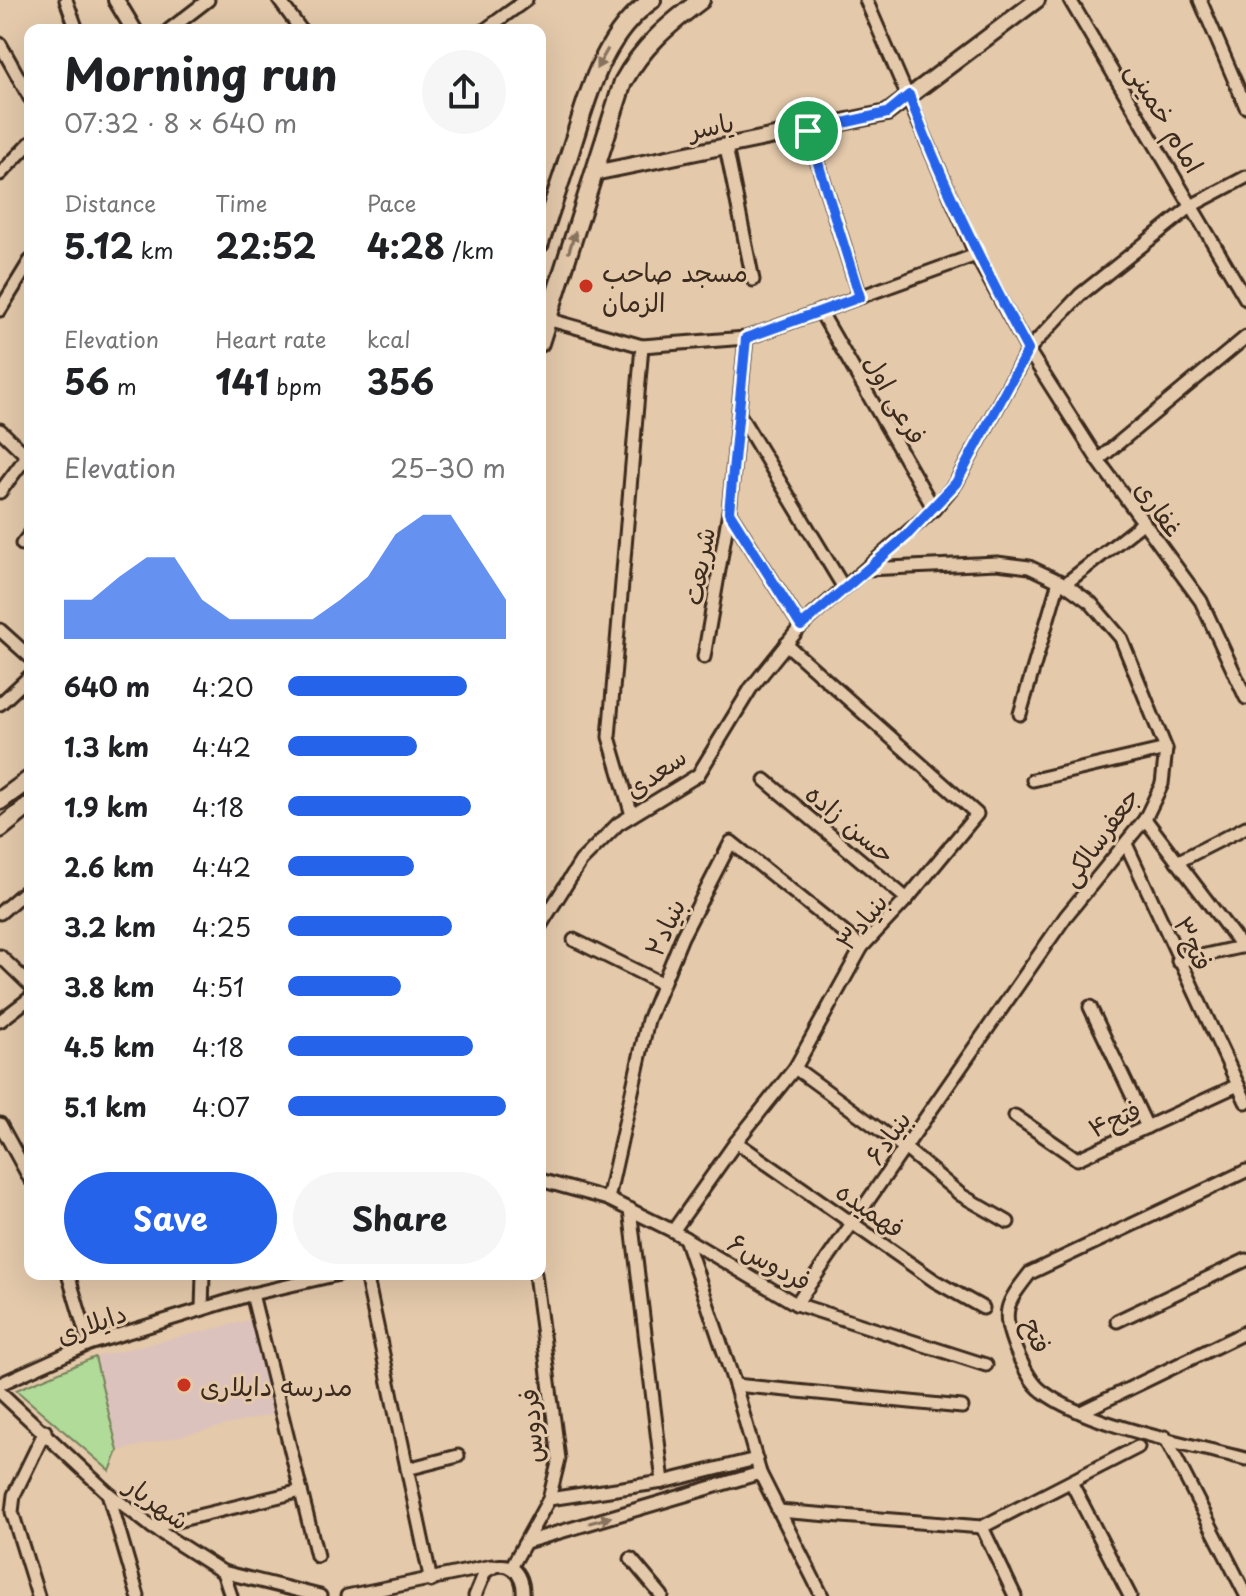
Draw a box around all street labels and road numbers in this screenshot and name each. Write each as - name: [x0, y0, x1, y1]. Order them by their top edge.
- street label: امام خمینی: [1116, 54, 1215, 181]
- street label: یاسر: [683, 102, 737, 149]
- street label: فرعی اول: [855, 347, 937, 451]
- street label: غفاری: [1126, 471, 1194, 545]
- street label: شریعت: [672, 524, 724, 608]
- street label: سعدی: [616, 737, 694, 807]
- street label: حسن زاده: [798, 774, 904, 872]
- street label: جعفرسالکی: [1050, 778, 1148, 894]
- street label: بنیاد۳: [826, 884, 896, 958]
- street label: بنیاد۲: [634, 891, 694, 963]
- street label: فتح۳: [1164, 909, 1224, 977]
- street label: فتح۴: [1081, 1089, 1147, 1147]
- street label: بنیاد۶: [854, 1102, 920, 1172]
- street label: فهمیده: [829, 1171, 913, 1247]
- street label: فردوس۶: [721, 1222, 819, 1300]
- street label: دایلاری: [50, 1292, 132, 1354]
- street label: فتح: [1014, 1312, 1062, 1358]
- street label: فردوس: [508, 1387, 552, 1465]
- street label: شهریار: [116, 1464, 198, 1539]

